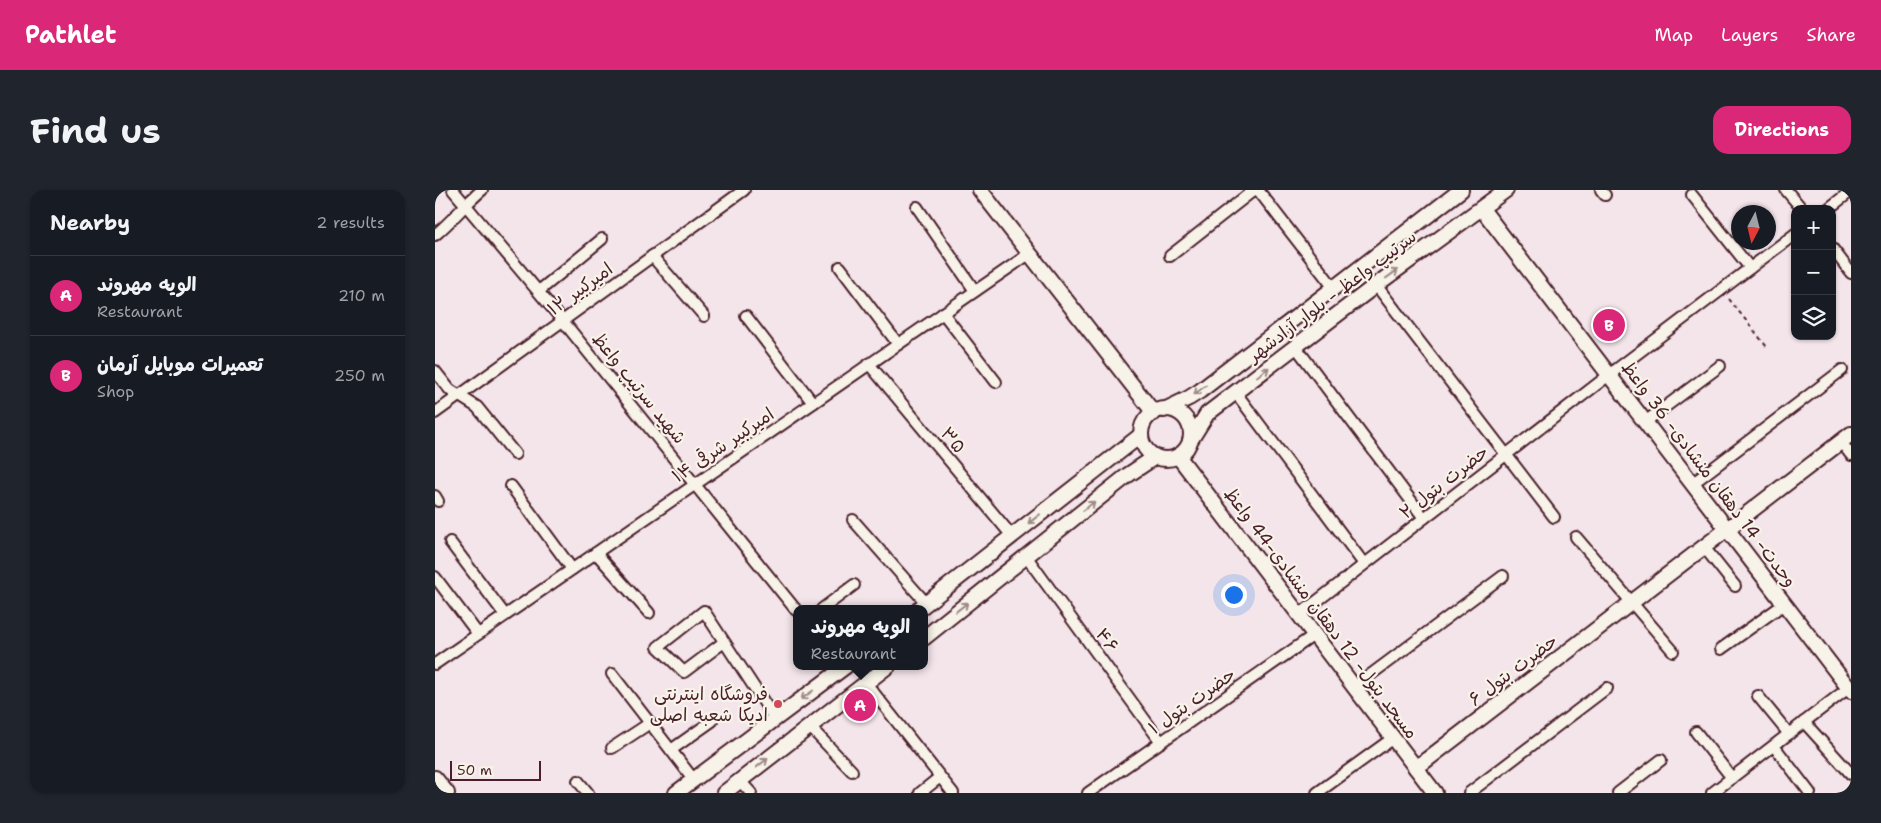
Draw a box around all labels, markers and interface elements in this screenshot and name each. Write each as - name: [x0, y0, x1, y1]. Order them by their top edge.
- text: Pathlet: [25, 19, 116, 51]
- text: Map: [1655, 23, 1693, 47]
- text: Layers: [1721, 23, 1778, 47]
- text: Share: [1806, 23, 1856, 47]
- button: Directions: [1713, 106, 1851, 154]
- text: Find us: [30, 107, 161, 154]
- north arrow: [1731, 205, 1776, 250]
- map controls: [1791, 205, 1836, 340]
- button: +: [1791, 205, 1836, 250]
- text: Nearby: [50, 209, 130, 237]
- text: 2 results: [316, 212, 385, 233]
- street label: سرتیپ واعظ - بلوار آزادشهر: [1241, 225, 1421, 369]
- button: −: [1791, 250, 1836, 295]
- street label: امیرکبیر ۱۲: [542, 257, 618, 321]
- one-way arrow: [1385, 268, 1398, 279]
- text: الویه مهروند: [97, 272, 196, 297]
- text: A: [60, 285, 72, 306]
- text: 210 m: [338, 285, 385, 306]
- button: layers: [1791, 295, 1836, 340]
- text: Restaurant: [97, 301, 183, 322]
- pin: B: [1593, 306, 1625, 344]
- street label: شهید سرتیپ واعظ: [587, 327, 691, 449]
- text: تعمیرات موبایل آرمان: [97, 352, 263, 377]
- street label: وحدت- 14 دهقان منشادی- 36 واعظ: [1616, 356, 1802, 592]
- text: B: [61, 365, 71, 386]
- text: 250 m: [334, 365, 385, 386]
- one-way arrow: [1256, 367, 1269, 378]
- text: Shop: [97, 381, 134, 402]
- one-way arrow: [1193, 385, 1207, 395]
- street label: ۱۴ امیرکبیر شرقی: [667, 402, 779, 488]
- street label: ۳۵: [935, 422, 971, 458]
- street label: حضرت بتول ۲: [1394, 440, 1494, 524]
- street label: مسجد بتول- 12 دهقان منشادی-44 واعظ: [1218, 482, 1424, 744]
- one-way arrow: [1082, 501, 1095, 512]
- one-way arrow: [1028, 514, 1041, 525]
- your location: [1221, 582, 1247, 608]
- one-way arrow: [955, 602, 968, 613]
- popup: [793, 605, 928, 670]
- text: الویه مهروند: [811, 614, 910, 639]
- street label: ۴۶: [1090, 623, 1124, 657]
- street label: حضرت بتول ۶: [1464, 629, 1562, 711]
- text: Restaurant: [811, 643, 896, 664]
- street label: حضرت بتول ۱: [1144, 662, 1240, 740]
- place label: فروشگاه اینترنتی ادیکا شعبه اصلی: [650, 682, 768, 727]
- pin: A: [844, 686, 876, 724]
- one-way arrow: [800, 690, 814, 700]
- marker: فروشگاه اینترنتی ادیکا شعبه اصلی: [772, 698, 784, 710]
- scale bar: [450, 758, 541, 781]
- one-way arrow: [755, 758, 768, 769]
- text: 50 m: [457, 761, 492, 779]

